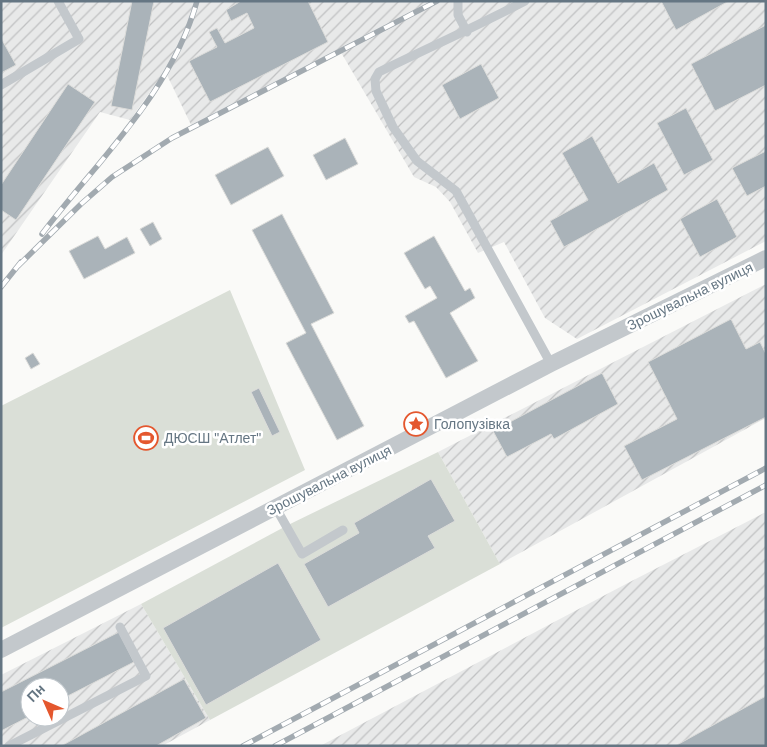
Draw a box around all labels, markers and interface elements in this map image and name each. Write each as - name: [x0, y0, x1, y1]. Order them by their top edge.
- street label: Зрошувальна вулиця: [625, 259, 755, 333]
- place icon: Голопузівка: [403, 411, 429, 437]
- place label: Голопузівка: [434, 416, 510, 432]
- sports icon: ДЮСШ "Атлет": [133, 425, 159, 451]
- place label: ДЮСШ "Атлет": [164, 430, 261, 446]
- street label: Зрошувальна вулиця: [264, 442, 394, 518]
- north arrow: [20, 677, 70, 727]
- text: Пн: [24, 681, 48, 705]

